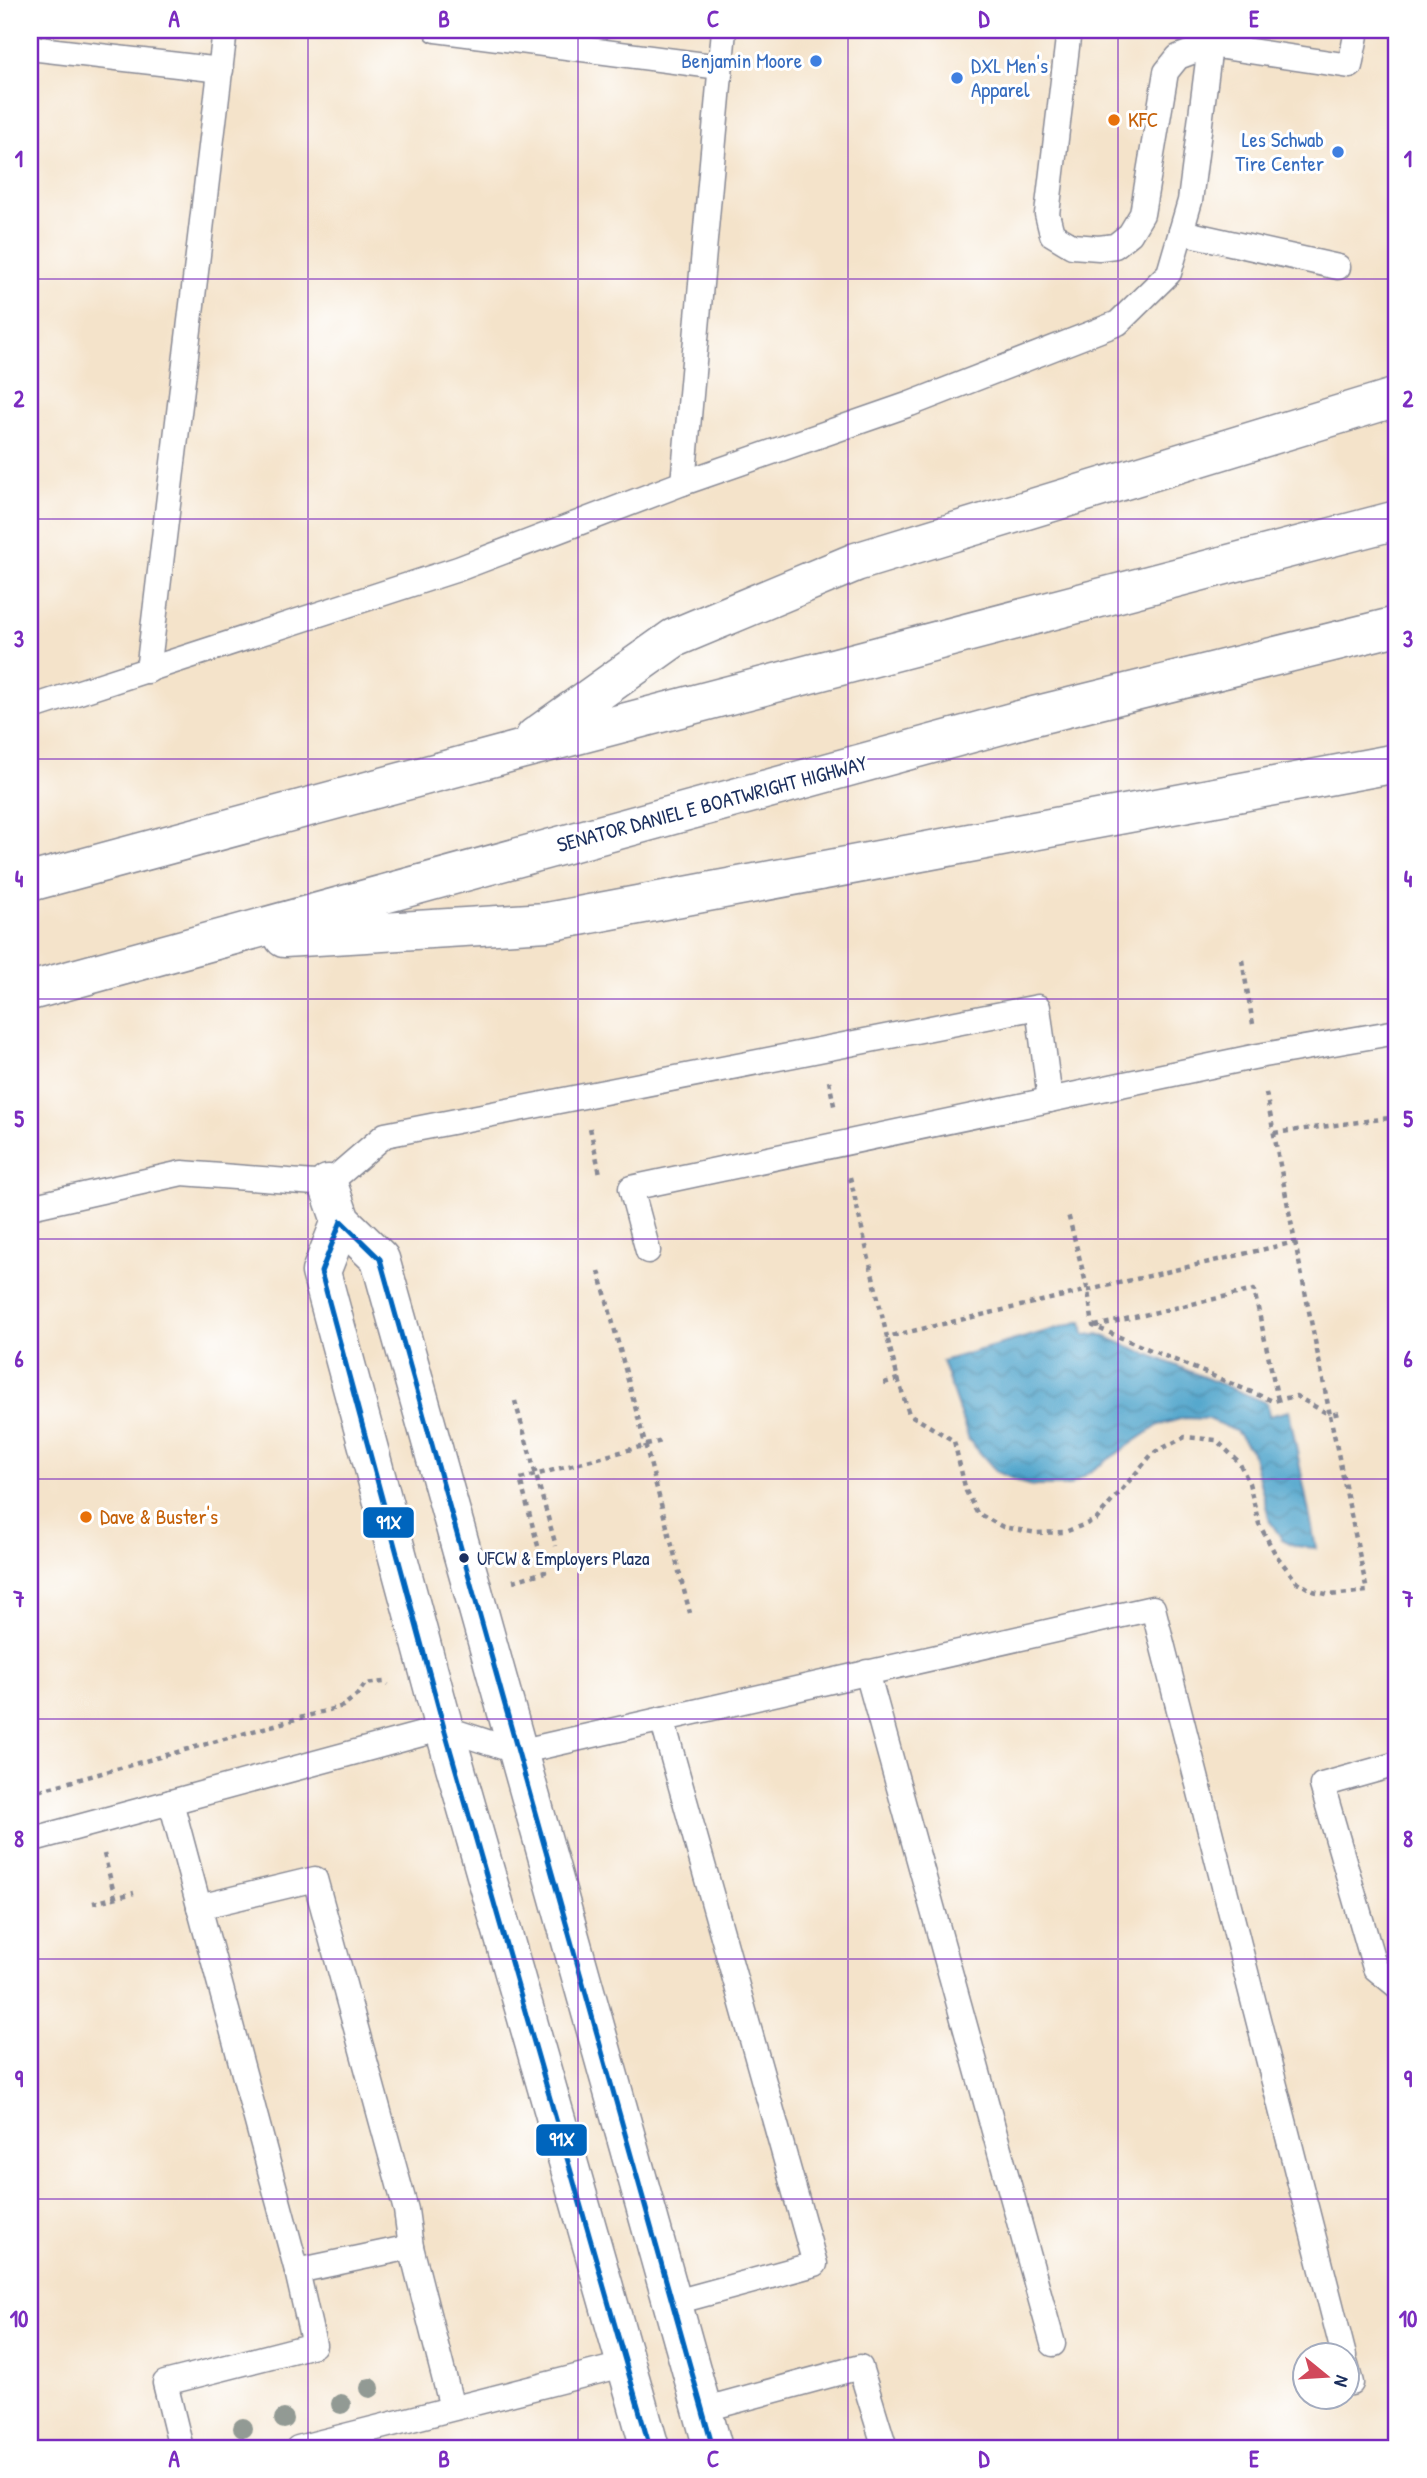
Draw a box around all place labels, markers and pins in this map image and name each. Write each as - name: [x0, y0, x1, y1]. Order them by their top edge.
- place label: Benjamin Moore: [681, 46, 802, 75]
- place label: DXL Men's Apparel: [971, 51, 1048, 104]
- marker: Benjamin Moore: [808, 53, 824, 69]
- marker: DXL Men's Apparel: [949, 70, 965, 86]
- place label: KFC: [1128, 105, 1158, 134]
- marker: KFC: [1106, 112, 1122, 128]
- place label: Les Schwab Tire Center: [1235, 125, 1324, 178]
- marker: Les Schwab Tire Center: [1330, 144, 1346, 160]
- place label: Dave & Buster's: [100, 1502, 218, 1531]
- marker: Dave & Buster's: [78, 1509, 94, 1525]
- place label: UFCW & Employers Plaza: [477, 1545, 650, 1571]
- marker: UFCW & Employers Plaza: [457, 1551, 471, 1565]

